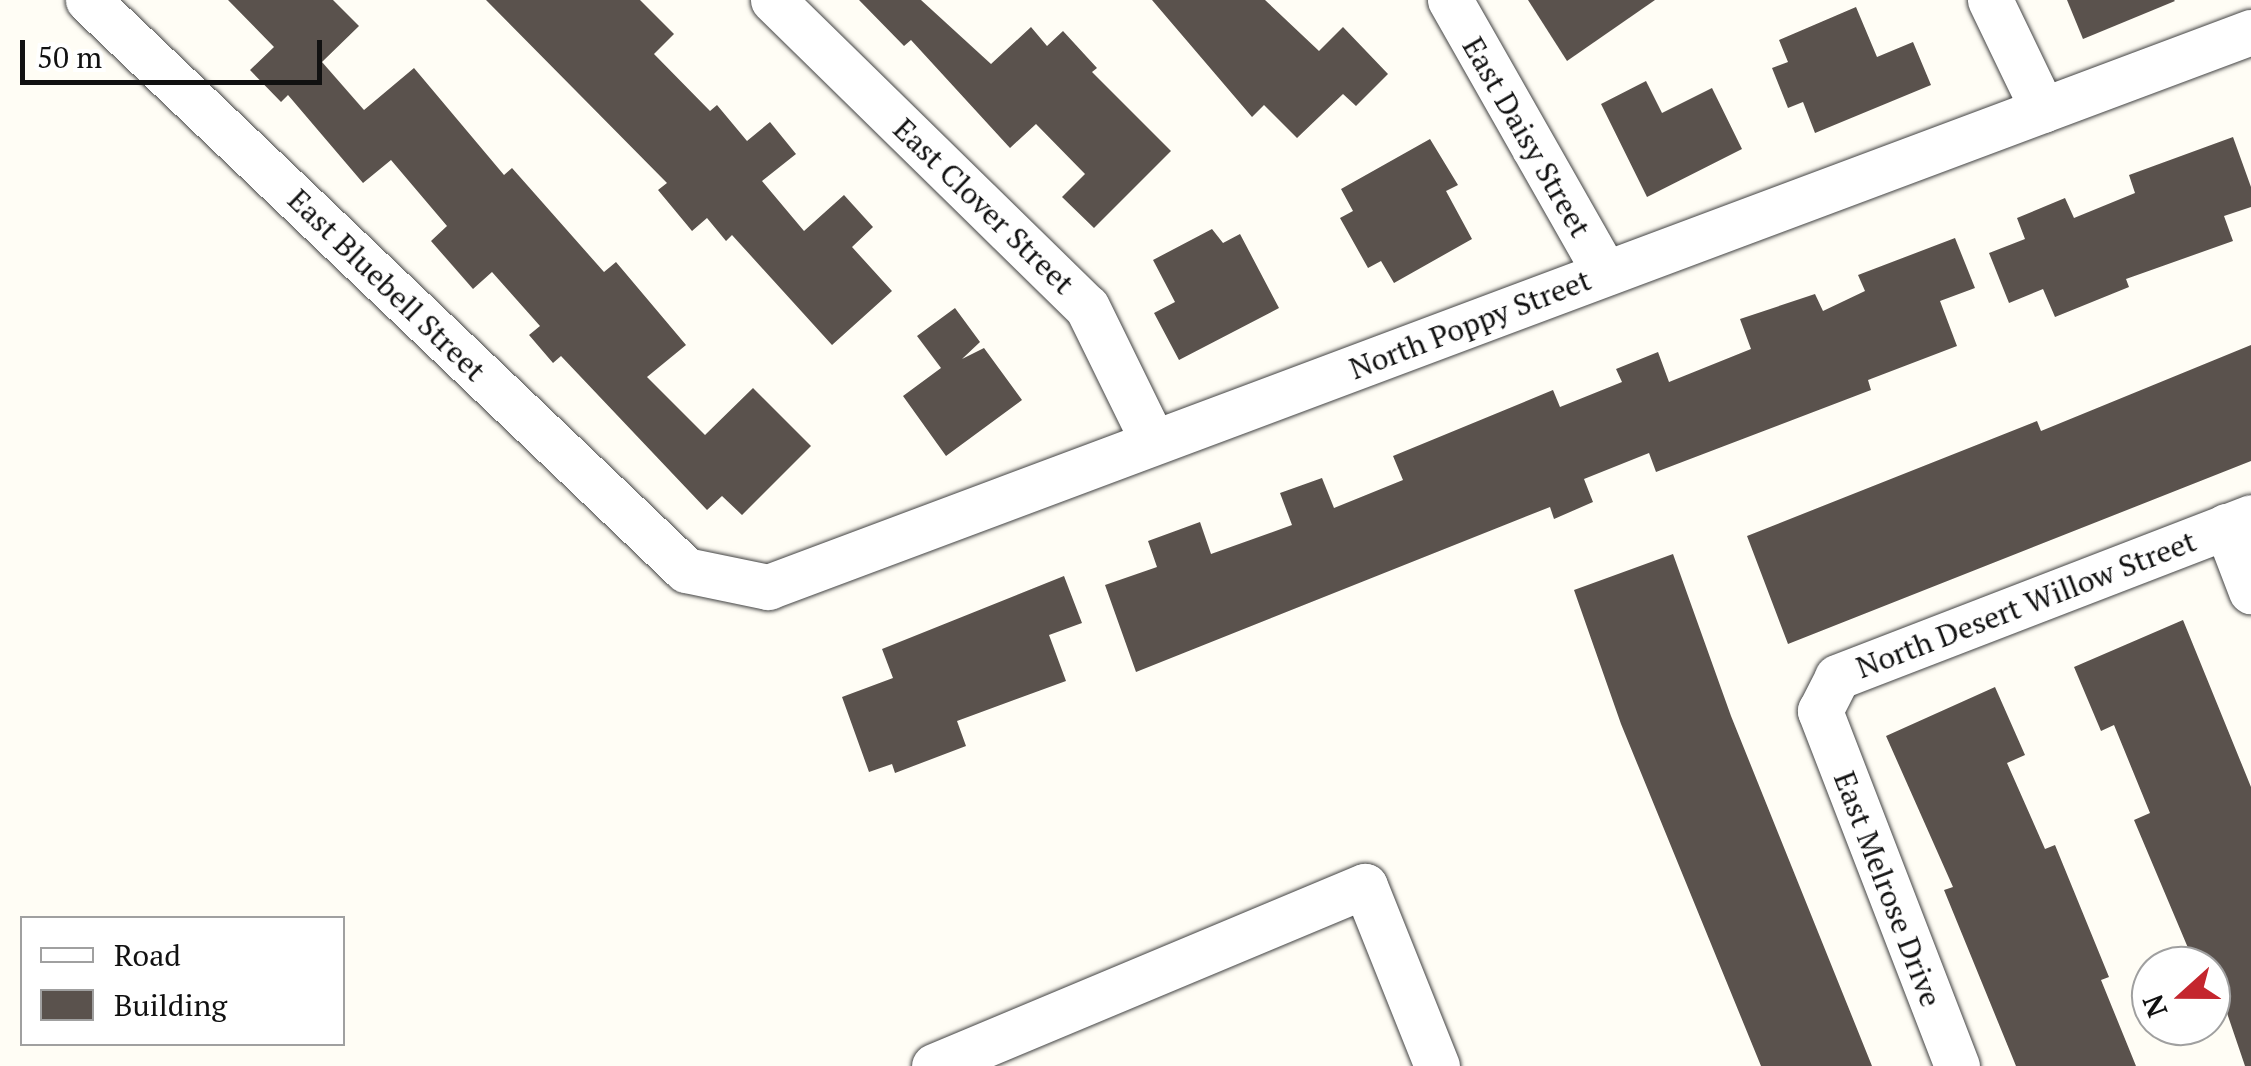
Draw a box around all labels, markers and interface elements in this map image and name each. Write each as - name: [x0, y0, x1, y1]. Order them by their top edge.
- scale bar: [25, 20, 328, 82]
- street label: East Daisy Street: [1455, 31, 1599, 243]
- text: 50 m: [37, 37, 102, 77]
- street label: East Clover Street: [886, 111, 1082, 301]
- street label: East Bluebell Street: [281, 182, 493, 388]
- street label: North Poppy Street: [1344, 261, 1596, 387]
- street label: North Desert Willow Street: [1851, 523, 2201, 685]
- street label: East Melrose Drive: [1827, 766, 1949, 1012]
- legend: [20, 916, 345, 1046]
- text: Road: [114, 935, 181, 975]
- north arrow: [2131, 946, 2231, 1046]
- text: Building: [114, 985, 227, 1025]
- text: N: [2133, 990, 2175, 1023]

